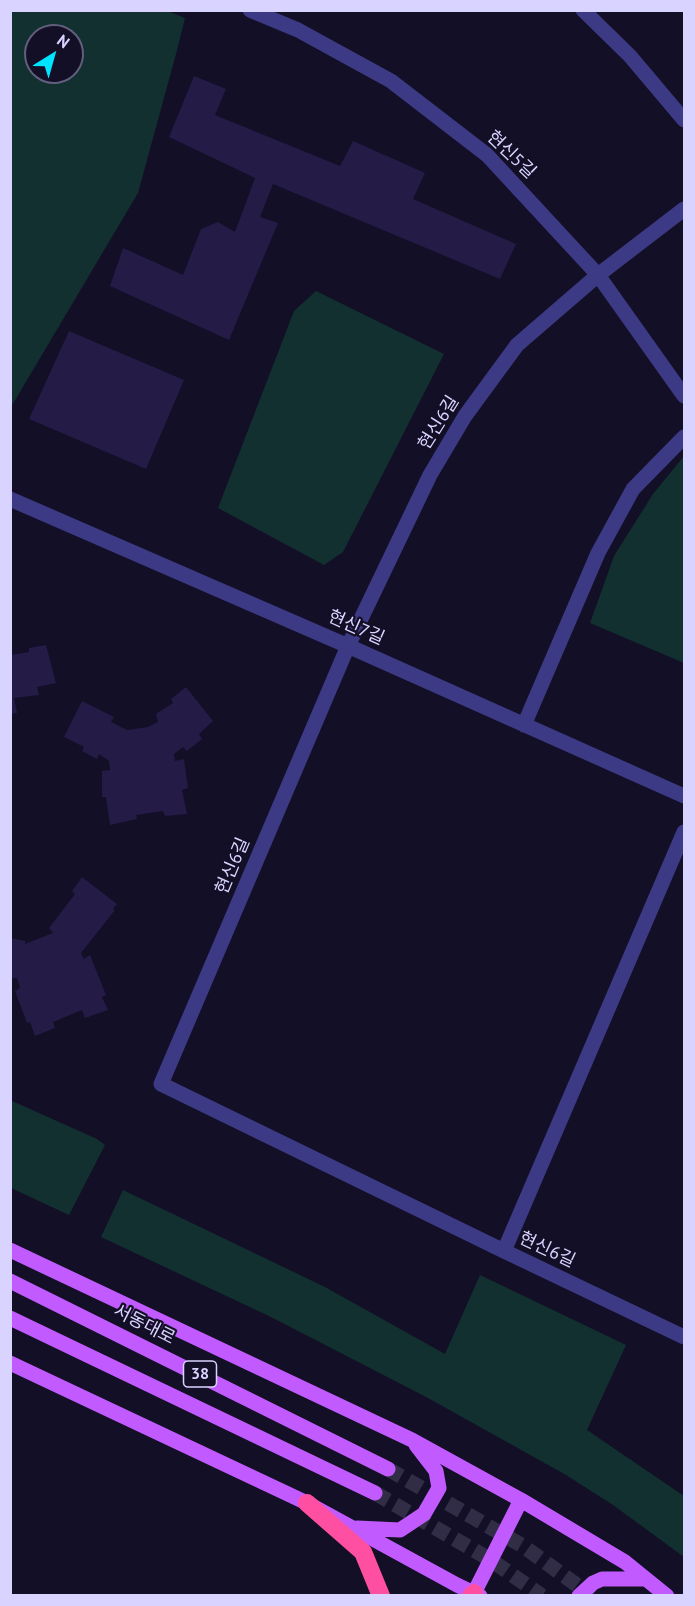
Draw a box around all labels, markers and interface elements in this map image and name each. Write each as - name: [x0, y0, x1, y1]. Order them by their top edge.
- north arrow: [24, 24, 84, 84]
- text: N: [53, 30, 74, 52]
- street label: 현신5길: [482, 127, 540, 183]
- street label: 현신6길: [414, 392, 464, 454]
- street label: 현신7길: [324, 606, 388, 650]
- street label: 현신6길: [211, 834, 255, 898]
- street label: 현신6길: [515, 1228, 579, 1272]
- street label: 서동대로: [110, 1300, 178, 1350]
- road number: 38: [184, 1361, 216, 1387]

